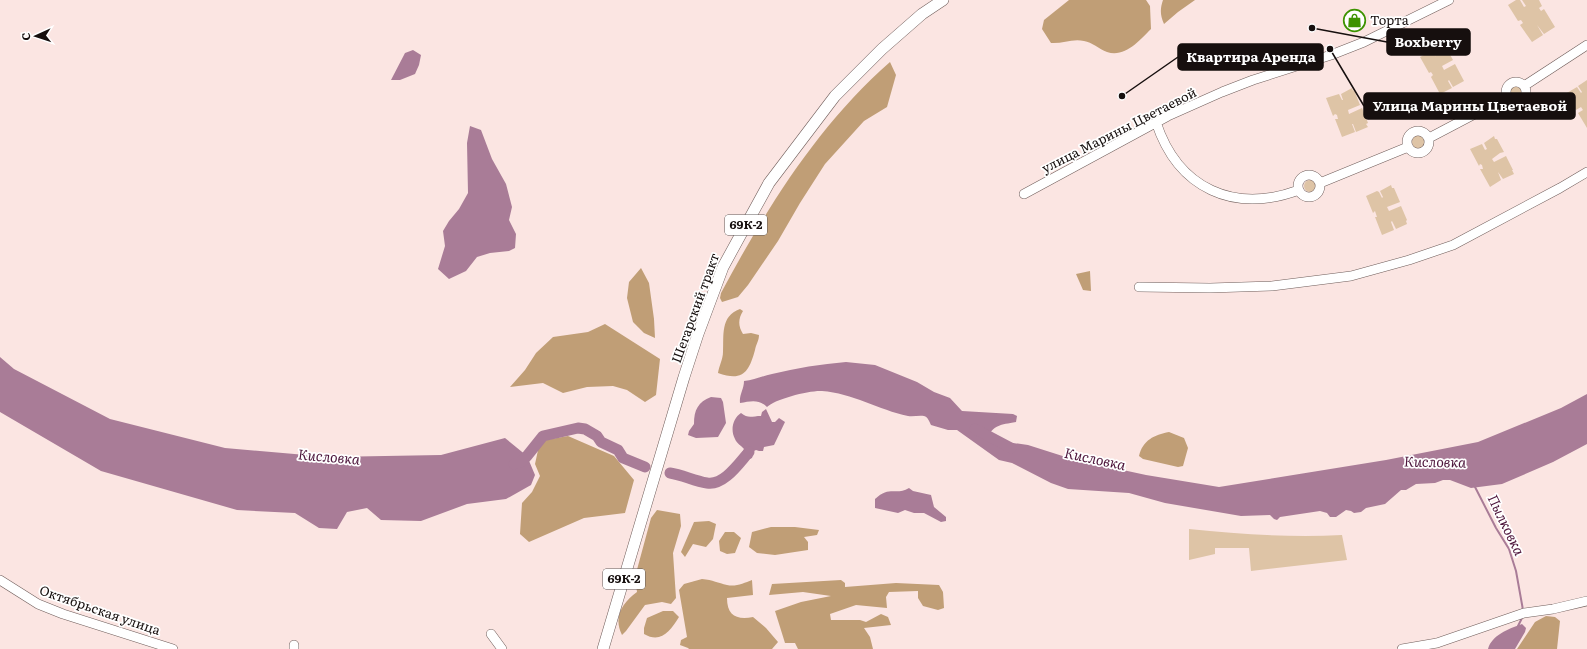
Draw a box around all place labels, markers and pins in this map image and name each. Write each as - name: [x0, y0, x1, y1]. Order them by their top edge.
- shop icon: Торта: [1341, 7, 1367, 33]
- place label: Торта: [1370, 10, 1409, 29]
- callout: Boxberry: [1387, 29, 1470, 55]
- callout: Квартира Аренда: [1178, 44, 1323, 70]
- callout: Улица Марины Цветаевой: [1364, 93, 1575, 119]

